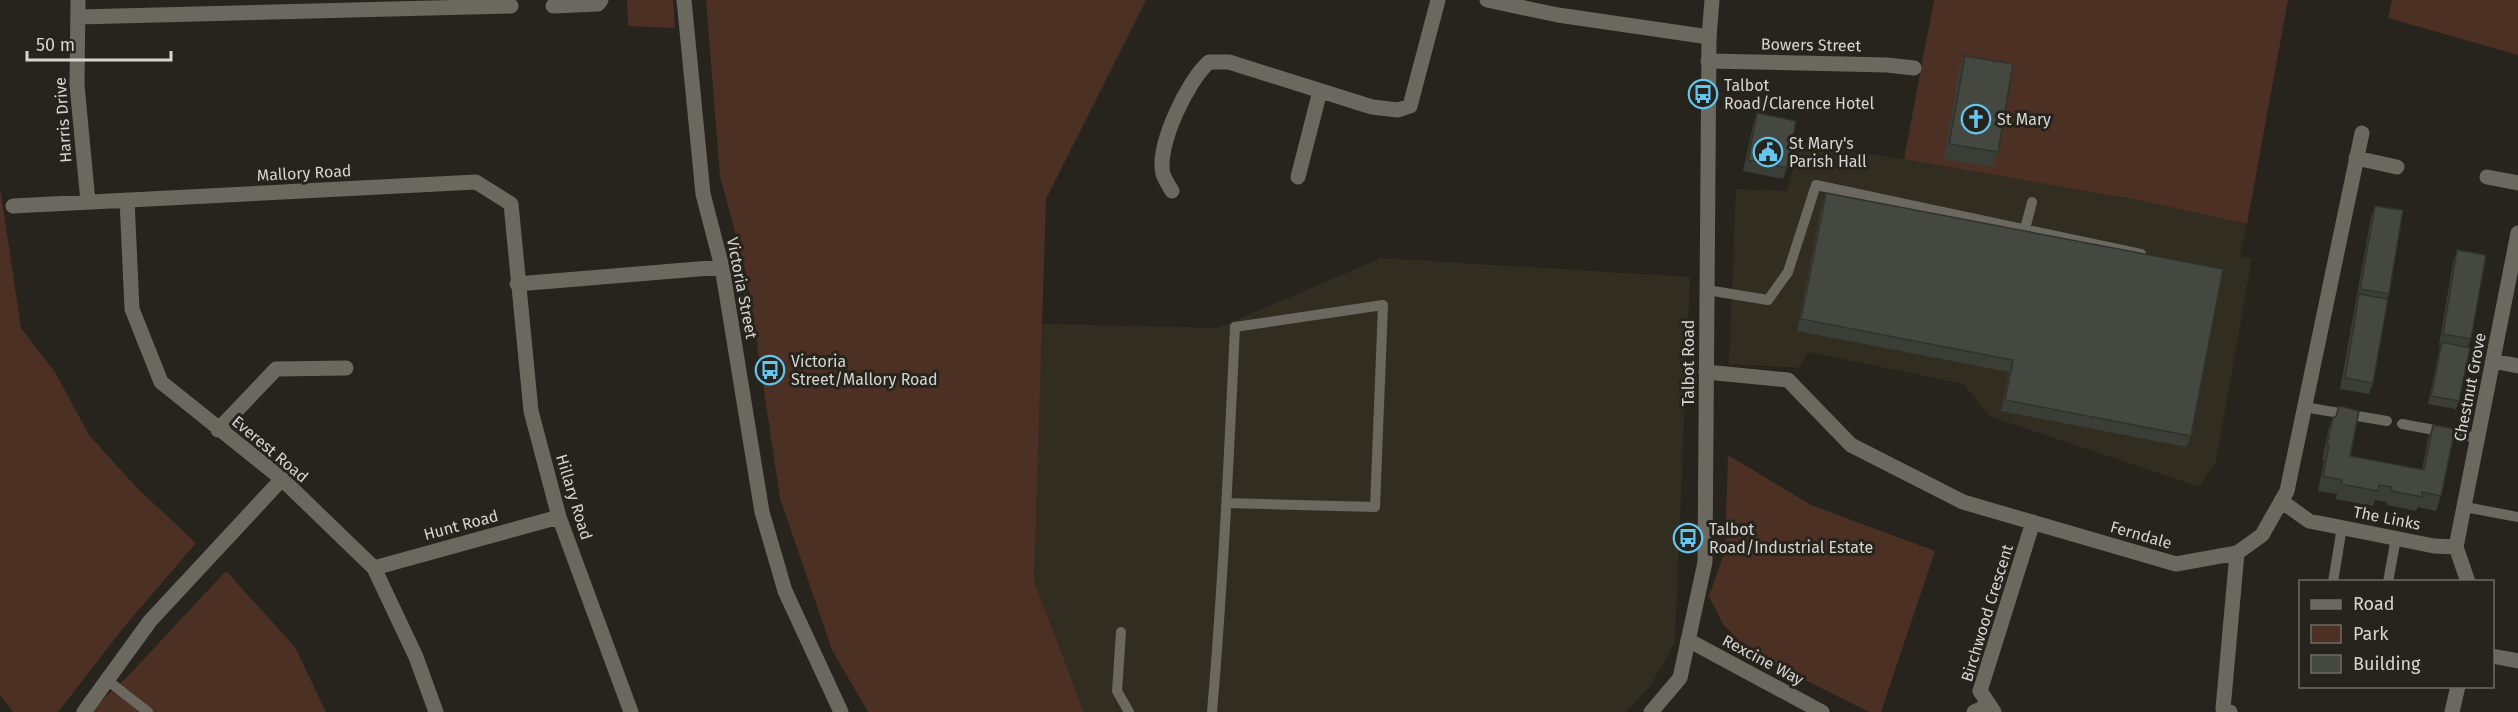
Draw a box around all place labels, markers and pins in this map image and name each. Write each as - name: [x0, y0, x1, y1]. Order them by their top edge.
- place label: Talbot Road/Clarence Hotel: [1724, 76, 1875, 113]
- bus stop icon: Talbot Road/Clarence Hotel: [1687, 78, 1719, 110]
- church icon: St Mary: [1960, 103, 1992, 135]
- place label: St Mary: [1997, 110, 2051, 129]
- place label: St Mary's Parish Hall: [1789, 134, 1867, 171]
- public building icon: St Mary's Parish Hall: [1752, 136, 1784, 168]
- place label: Victoria Street/Mallory Road: [791, 352, 938, 389]
- bus stop icon: Victoria Street/Mallory Road: [754, 354, 786, 386]
- place label: Talbot Road/Industrial Estate: [1709, 520, 1873, 557]
- bus stop icon: Talbot Road/Industrial Estate: [1672, 522, 1704, 554]

